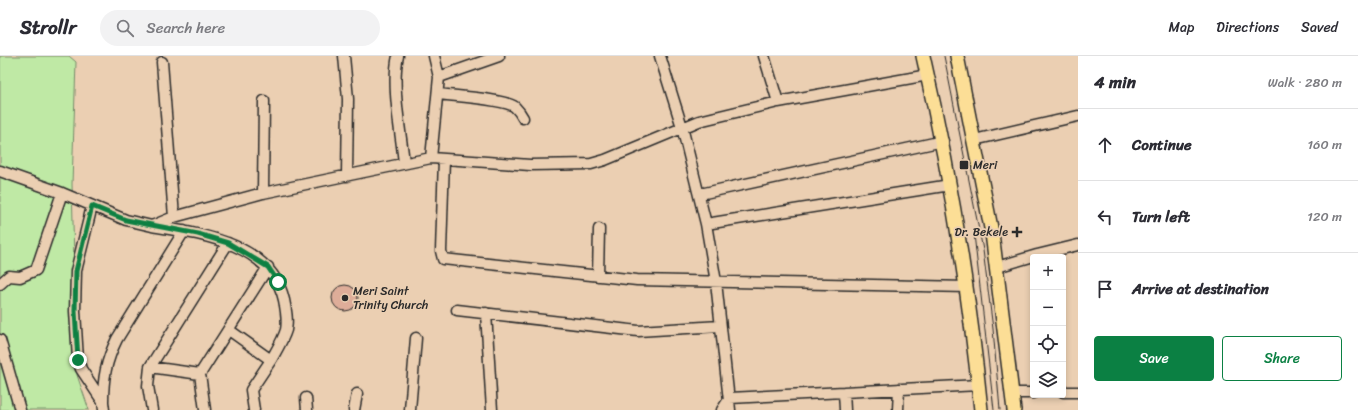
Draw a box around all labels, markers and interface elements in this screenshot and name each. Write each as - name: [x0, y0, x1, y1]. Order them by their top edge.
- search box: [100, 10, 380, 46]
- text: Strollr: [20, 11, 76, 44]
- text: Search here: [146, 15, 225, 41]
- text: Map: [1168, 15, 1194, 40]
- text: Directions: [1216, 15, 1279, 40]
- text: Saved: [1301, 15, 1338, 40]
- icon: search: [114, 17, 136, 39]
- text: 4 min: [1094, 67, 1136, 97]
- text: Walk · 280 m: [1268, 71, 1342, 94]
- text: Continue: [1132, 132, 1192, 158]
- text: 160 m: [1307, 133, 1342, 156]
- icon: ahead: [1094, 134, 1116, 156]
- place label: Meri: [973, 154, 998, 176]
- marker: Meri: [958, 159, 970, 171]
- text: Turn left: [1132, 204, 1190, 230]
- text: 120 m: [1307, 205, 1342, 228]
- icon: left: [1094, 206, 1116, 228]
- place label: Dr. Bekele: [955, 221, 1008, 243]
- marker: Dr. Bekele: [1011, 226, 1023, 238]
- map controls: [1030, 254, 1066, 398]
- button: +: [1030, 254, 1066, 290]
- route start: [269, 273, 287, 291]
- text: Arrive at destination: [1132, 276, 1269, 302]
- icon: arrive: [1094, 278, 1116, 300]
- place label: Meri Saint Trinity Church: [353, 280, 428, 316]
- button: −: [1030, 290, 1066, 326]
- marker: Meri Saint Trinity Church: [340, 293, 350, 303]
- button: locate: [1030, 326, 1066, 362]
- button: Save: [1094, 336, 1214, 381]
- button: Share: [1222, 336, 1342, 381]
- route end: [69, 351, 87, 369]
- button: layers: [1030, 362, 1066, 398]

